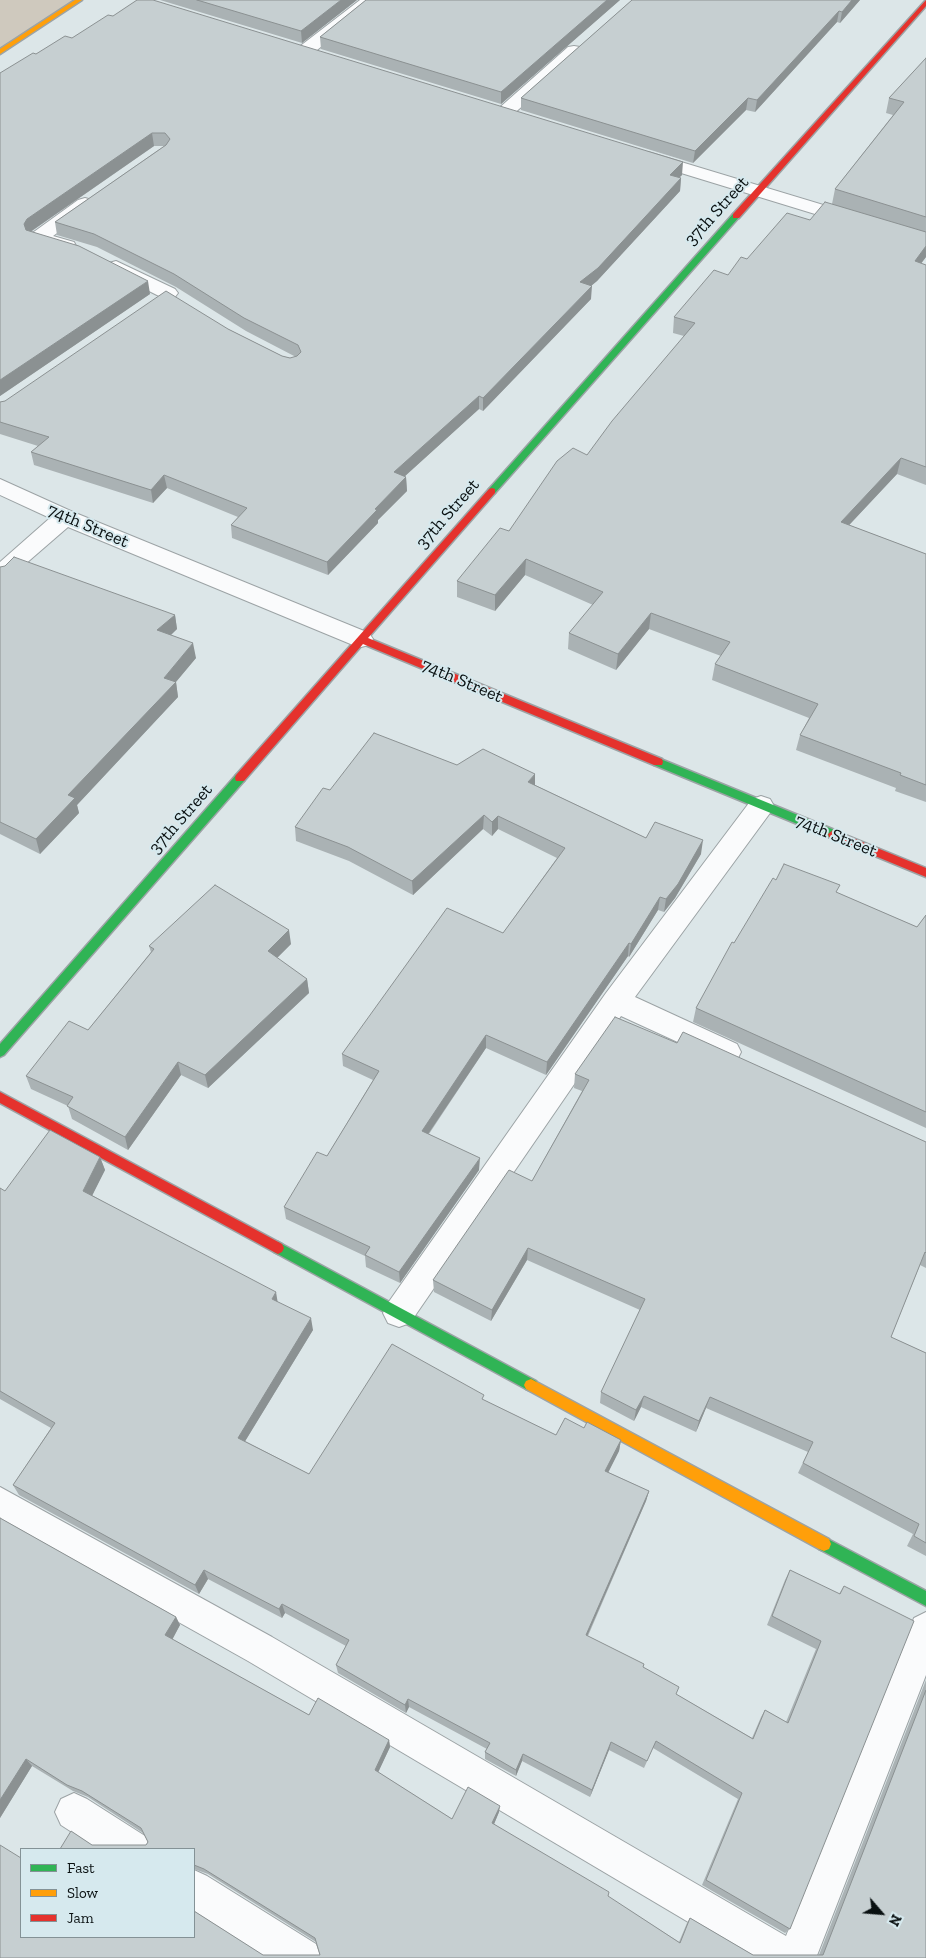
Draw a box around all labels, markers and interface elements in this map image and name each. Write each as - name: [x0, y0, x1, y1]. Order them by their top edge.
- street label: 37th Street: [680, 172, 754, 250]
- street label: 37th Street: [412, 475, 484, 553]
- street label: 74th Street: [44, 499, 132, 553]
- street label: 74th Street: [418, 654, 506, 708]
- street label: 37th Street: [145, 780, 217, 858]
- street label: 74th Street: [792, 810, 880, 862]
- legend: [20, 1848, 195, 1938]
- text: Fast: [67, 1859, 95, 1877]
- text: Slow: [67, 1884, 98, 1902]
- north arrow: [856, 1888, 906, 1938]
- text: Jam: [67, 1909, 94, 1927]
- text: N: [885, 1911, 905, 1929]

